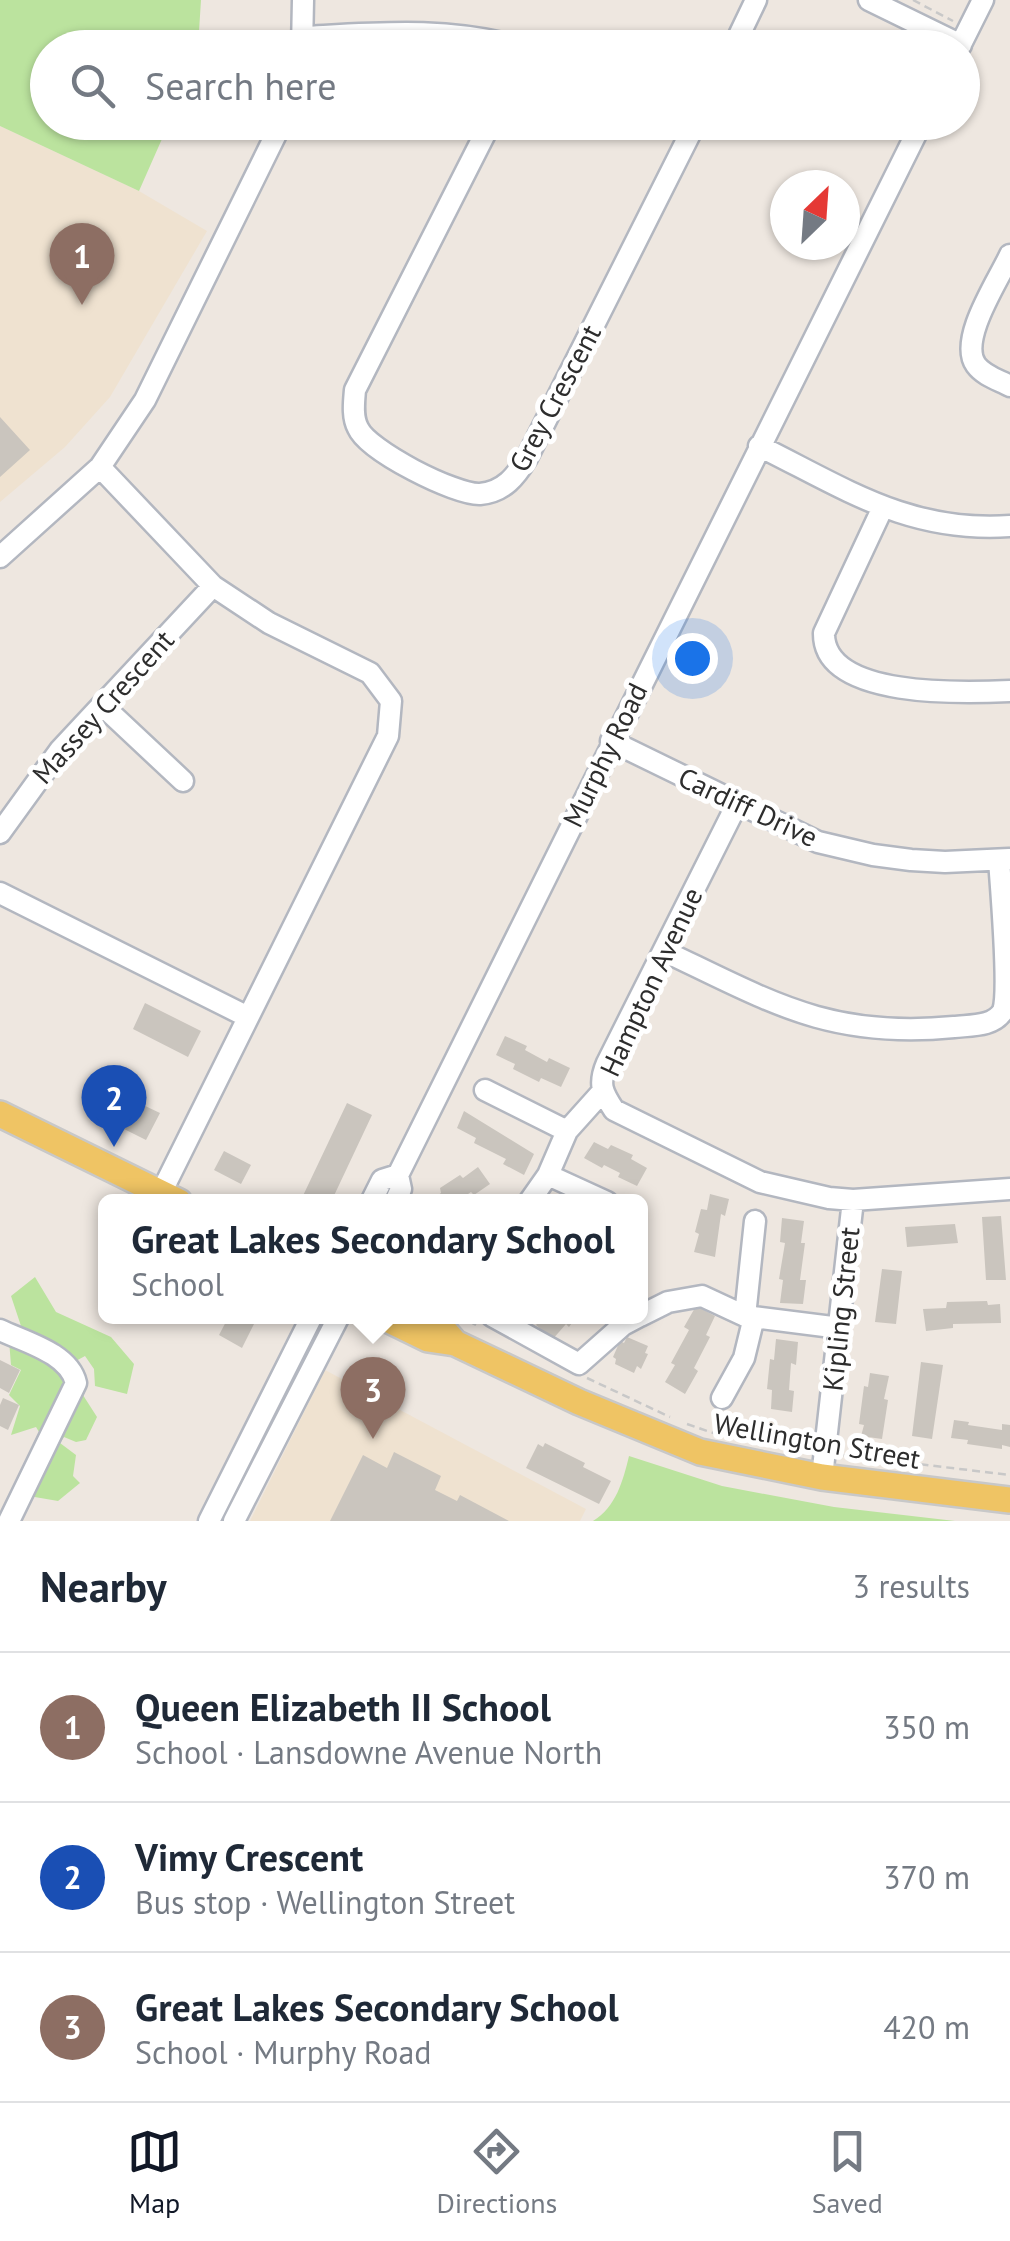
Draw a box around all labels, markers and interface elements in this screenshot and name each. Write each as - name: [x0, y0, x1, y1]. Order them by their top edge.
- search box: [30, 30, 980, 140]
- icon: search: [65, 58, 120, 113]
- text: Search here: [145, 61, 337, 110]
- north arrow: [770, 170, 860, 260]
- pin: 1: [49, 222, 114, 305]
- street label: Grey Crescent: [500, 317, 609, 478]
- street label: Massey Crescent: [24, 622, 182, 791]
- your location: [667, 633, 718, 684]
- street label: Murphy Road: [554, 677, 655, 833]
- street label: Cardiff Drive: [673, 758, 824, 855]
- street label: Hampton Avenue: [591, 881, 710, 1082]
- pin: 2: [82, 1064, 146, 1147]
- popup: [98, 1194, 648, 1324]
- text: Great Lakes Secondary School: [131, 1214, 615, 1263]
- street label: Kipling Street: [813, 1225, 868, 1393]
- text: School: [131, 1263, 224, 1305]
- pin: 3: [340, 1356, 406, 1439]
- street label: Wellington Street: [711, 1404, 924, 1477]
- text: Nearby: [40, 1559, 167, 1614]
- text: 3 results: [852, 1565, 970, 1607]
- text: Queen Elizabeth II School: [135, 1682, 551, 1731]
- text: 1: [63, 1706, 82, 1748]
- text: 350 m: [883, 1706, 970, 1748]
- text: School · Lansdowne Avenue North: [135, 1731, 602, 1773]
- text: Vimy Crescent: [135, 1832, 363, 1881]
- text: 2: [63, 1856, 82, 1898]
- text: 370 m: [883, 1856, 970, 1898]
- text: Bus stop · Wellington Street: [135, 1881, 515, 1923]
- text: Great Lakes Secondary School: [135, 1982, 619, 2031]
- text: 3: [63, 2006, 82, 2048]
- text: 420 m: [883, 2006, 970, 2048]
- text: School · Murphy Road: [135, 2031, 432, 2073]
- tab: Map: [127, 2124, 182, 2221]
- tab: Directions: [436, 2124, 557, 2221]
- tab: Saved: [812, 2124, 883, 2221]

